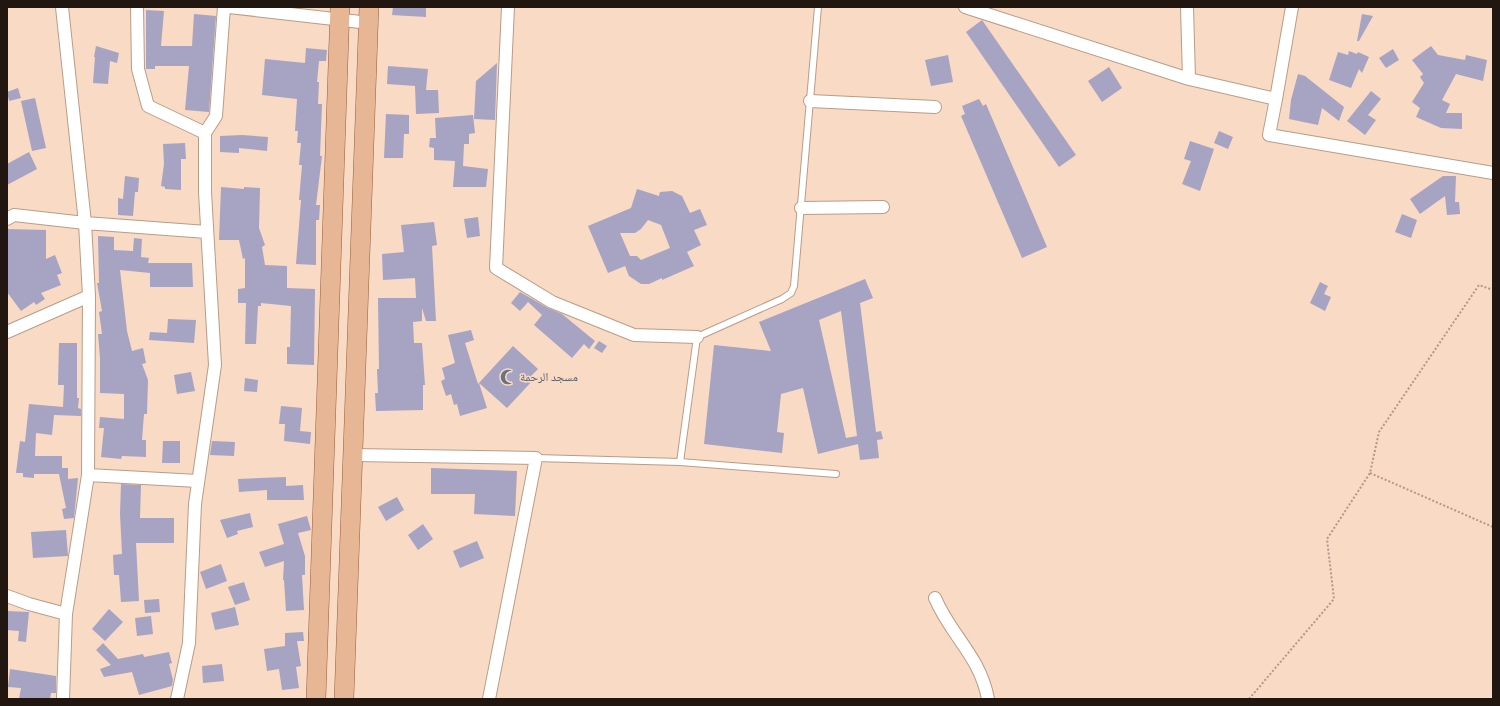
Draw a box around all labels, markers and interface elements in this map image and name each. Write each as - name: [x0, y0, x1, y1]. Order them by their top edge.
- mosque icon: مسجد الرحمة: [499, 368, 517, 386]
- place label: مسجد الرحمة: [520, 369, 578, 384]

